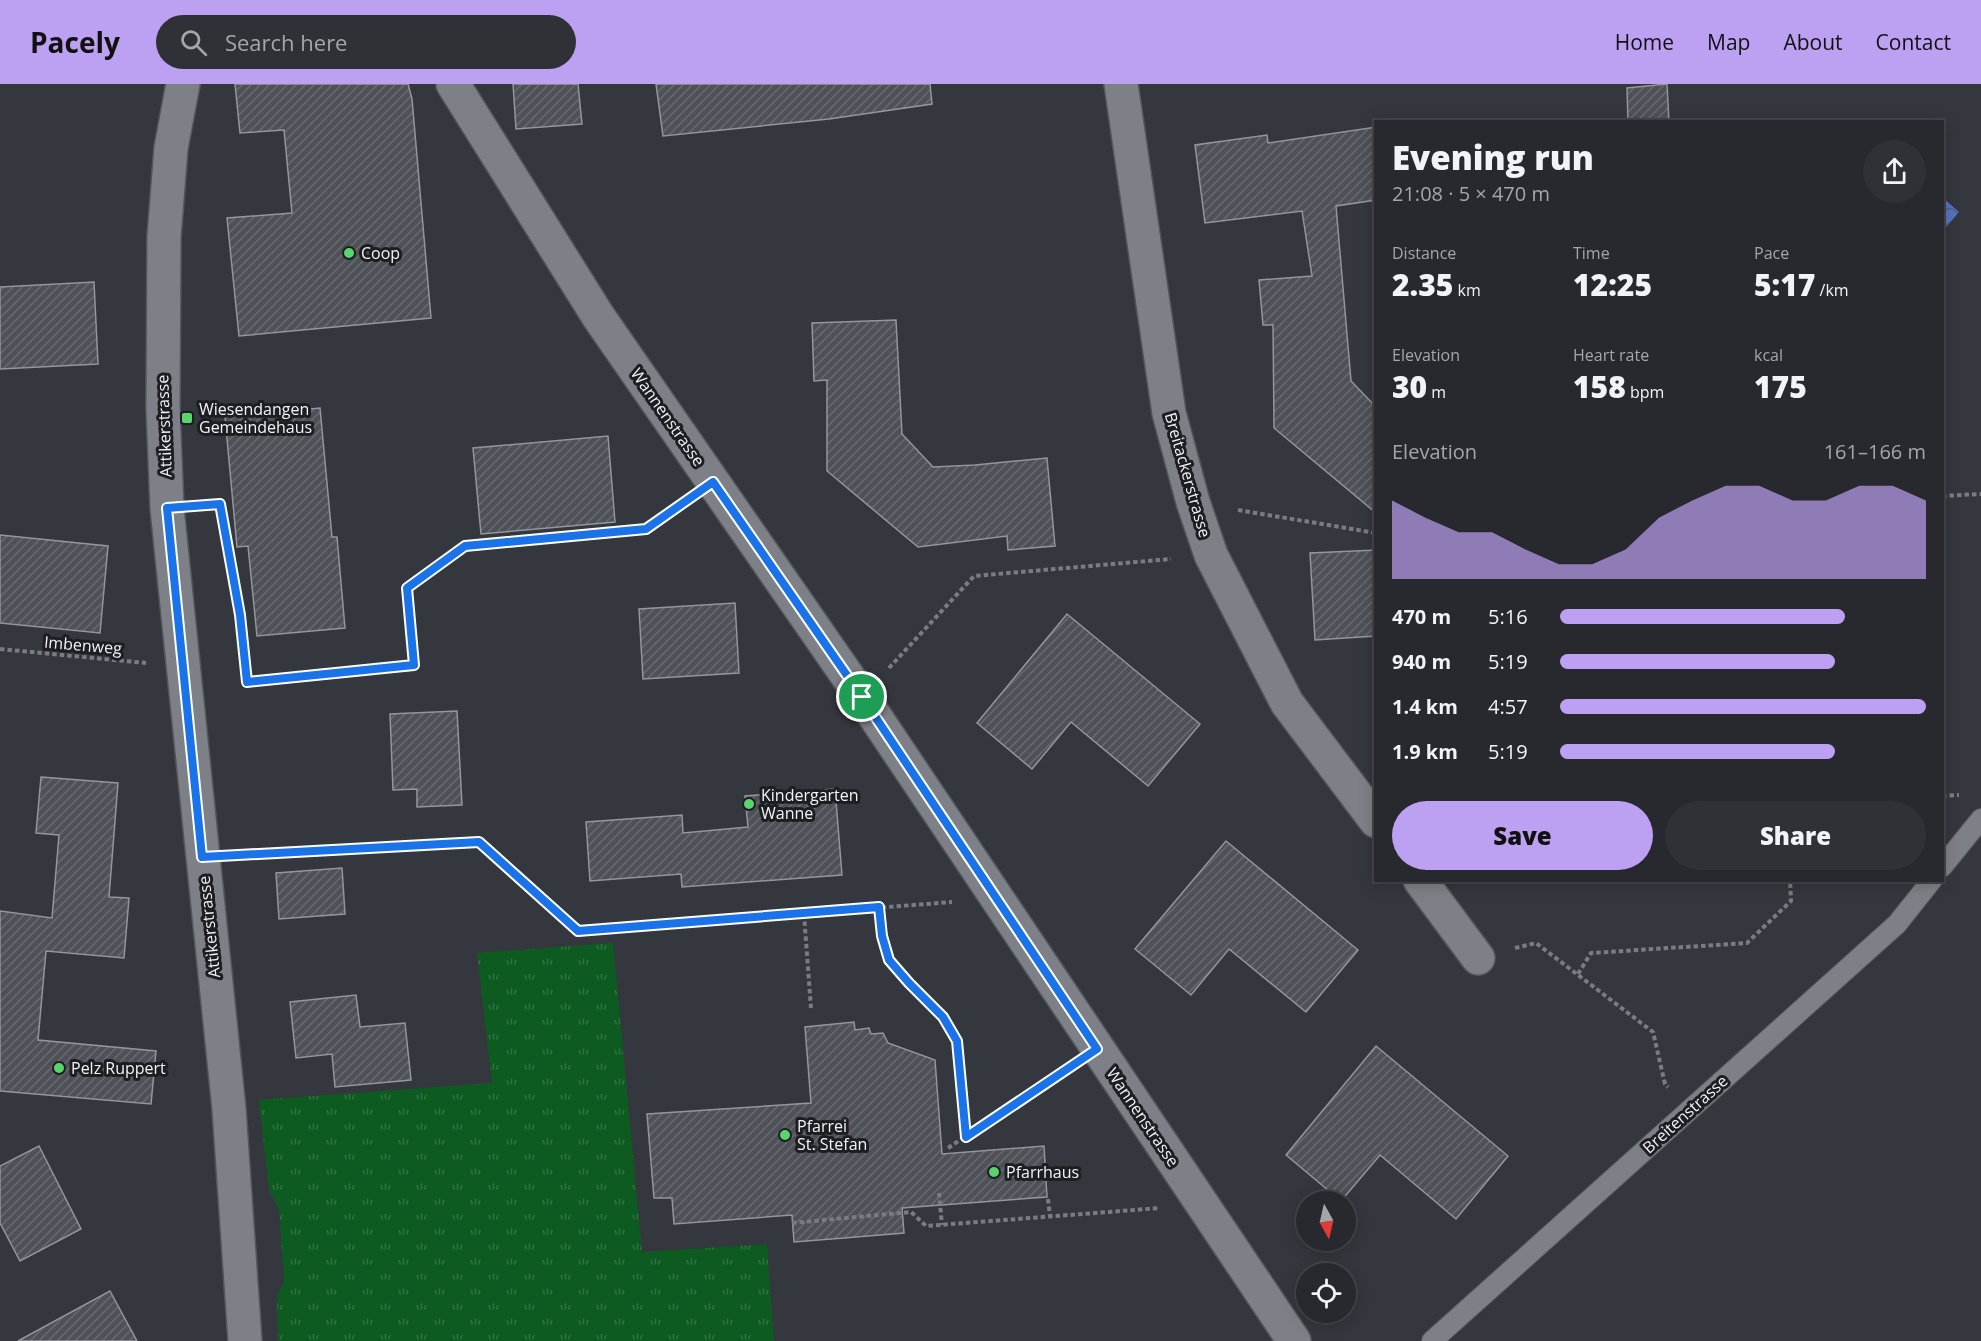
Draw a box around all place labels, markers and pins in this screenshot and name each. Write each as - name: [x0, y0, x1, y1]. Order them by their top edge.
- place label: Coop: [361, 242, 400, 264]
- marker: Coop: [342, 246, 356, 260]
- place label: Wiesendangen Gemeindehaus: [199, 398, 312, 438]
- marker: Wiesendangen Gemeindehaus: [180, 411, 194, 425]
- pin: [836, 671, 887, 722]
- place label: Kindergarten Wanne: [761, 784, 859, 824]
- marker: Kindergarten Wanne: [742, 797, 756, 811]
- place label: Pelz Ruppert: [71, 1057, 166, 1079]
- marker: Pelz Ruppert: [52, 1061, 66, 1075]
- place label: Pfarrei St. Stefan: [797, 1115, 867, 1155]
- marker: Pfarrei St. Stefan: [778, 1128, 792, 1142]
- place label: Pfarrhaus: [1006, 1161, 1079, 1183]
- marker: Pfarrhaus: [987, 1165, 1001, 1179]

